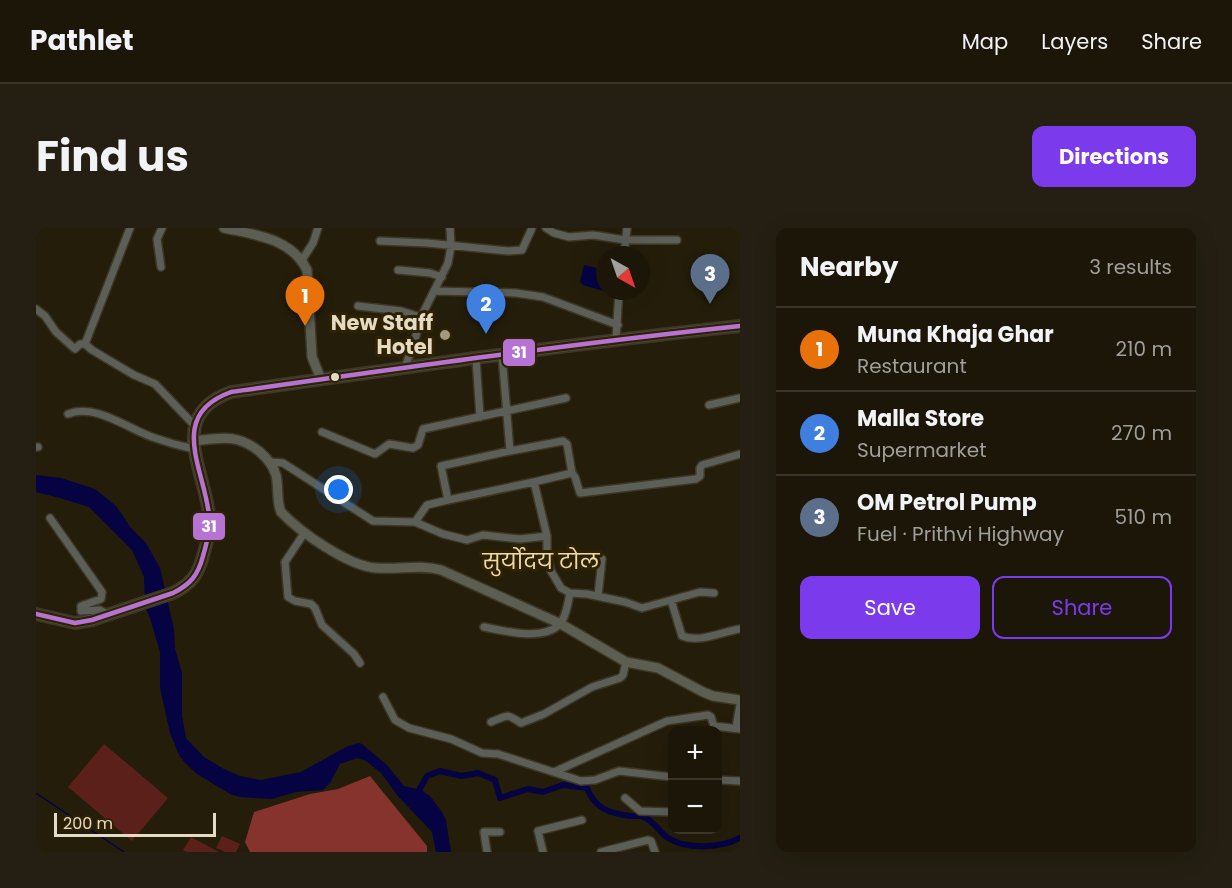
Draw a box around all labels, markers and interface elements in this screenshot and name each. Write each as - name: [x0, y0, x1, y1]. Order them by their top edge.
- text: Pathlet: [30, 21, 134, 60]
- text: Map: [962, 27, 1008, 56]
- text: Layers: [1041, 27, 1108, 56]
- text: Share: [1141, 27, 1202, 56]
- button: Directions: [1032, 126, 1196, 187]
- text: Find us: [36, 127, 189, 186]
- north arrow: [596, 246, 650, 300]
- text: Nearby: [800, 249, 898, 285]
- text: 3 results: [1089, 253, 1172, 281]
- pin: 3: [690, 254, 730, 304]
- pin: 1: [286, 276, 324, 326]
- pin: 2: [466, 285, 506, 334]
- place label: New Staff Hotel: [331, 308, 433, 361]
- text: Muna Khaja Ghar: [857, 319, 1054, 350]
- marker: New Staff Hotel: [438, 328, 452, 342]
- text: 1: [816, 335, 823, 363]
- text: 210 m: [1116, 335, 1172, 363]
- line badge: 31: [502, 338, 536, 367]
- text: 31: [511, 341, 527, 364]
- text: Restaurant: [857, 352, 967, 380]
- unlabelled marker: [329, 371, 341, 383]
- text: Malla Store: [857, 403, 984, 434]
- text: 2: [814, 419, 825, 447]
- text: 270 m: [1111, 419, 1172, 447]
- text: Supermarket: [857, 436, 986, 464]
- your location: [324, 475, 353, 504]
- text: OM Petrol Pump: [857, 487, 1037, 518]
- text: 3: [813, 503, 826, 531]
- text: 510 m: [1115, 503, 1172, 531]
- line badge: 31: [192, 512, 226, 541]
- text: 31: [201, 515, 217, 538]
- text: Fuel · Prithvi Highway: [857, 520, 1064, 548]
- district label: सुर्योदय टोल: [482, 546, 601, 577]
- button: Save: [800, 576, 980, 639]
- button: Share: [992, 576, 1172, 639]
- map controls: [668, 726, 722, 834]
- button: +: [668, 726, 722, 780]
- button: −: [668, 780, 722, 834]
- scale bar: [54, 810, 216, 838]
- text: 200 m: [63, 812, 113, 835]

